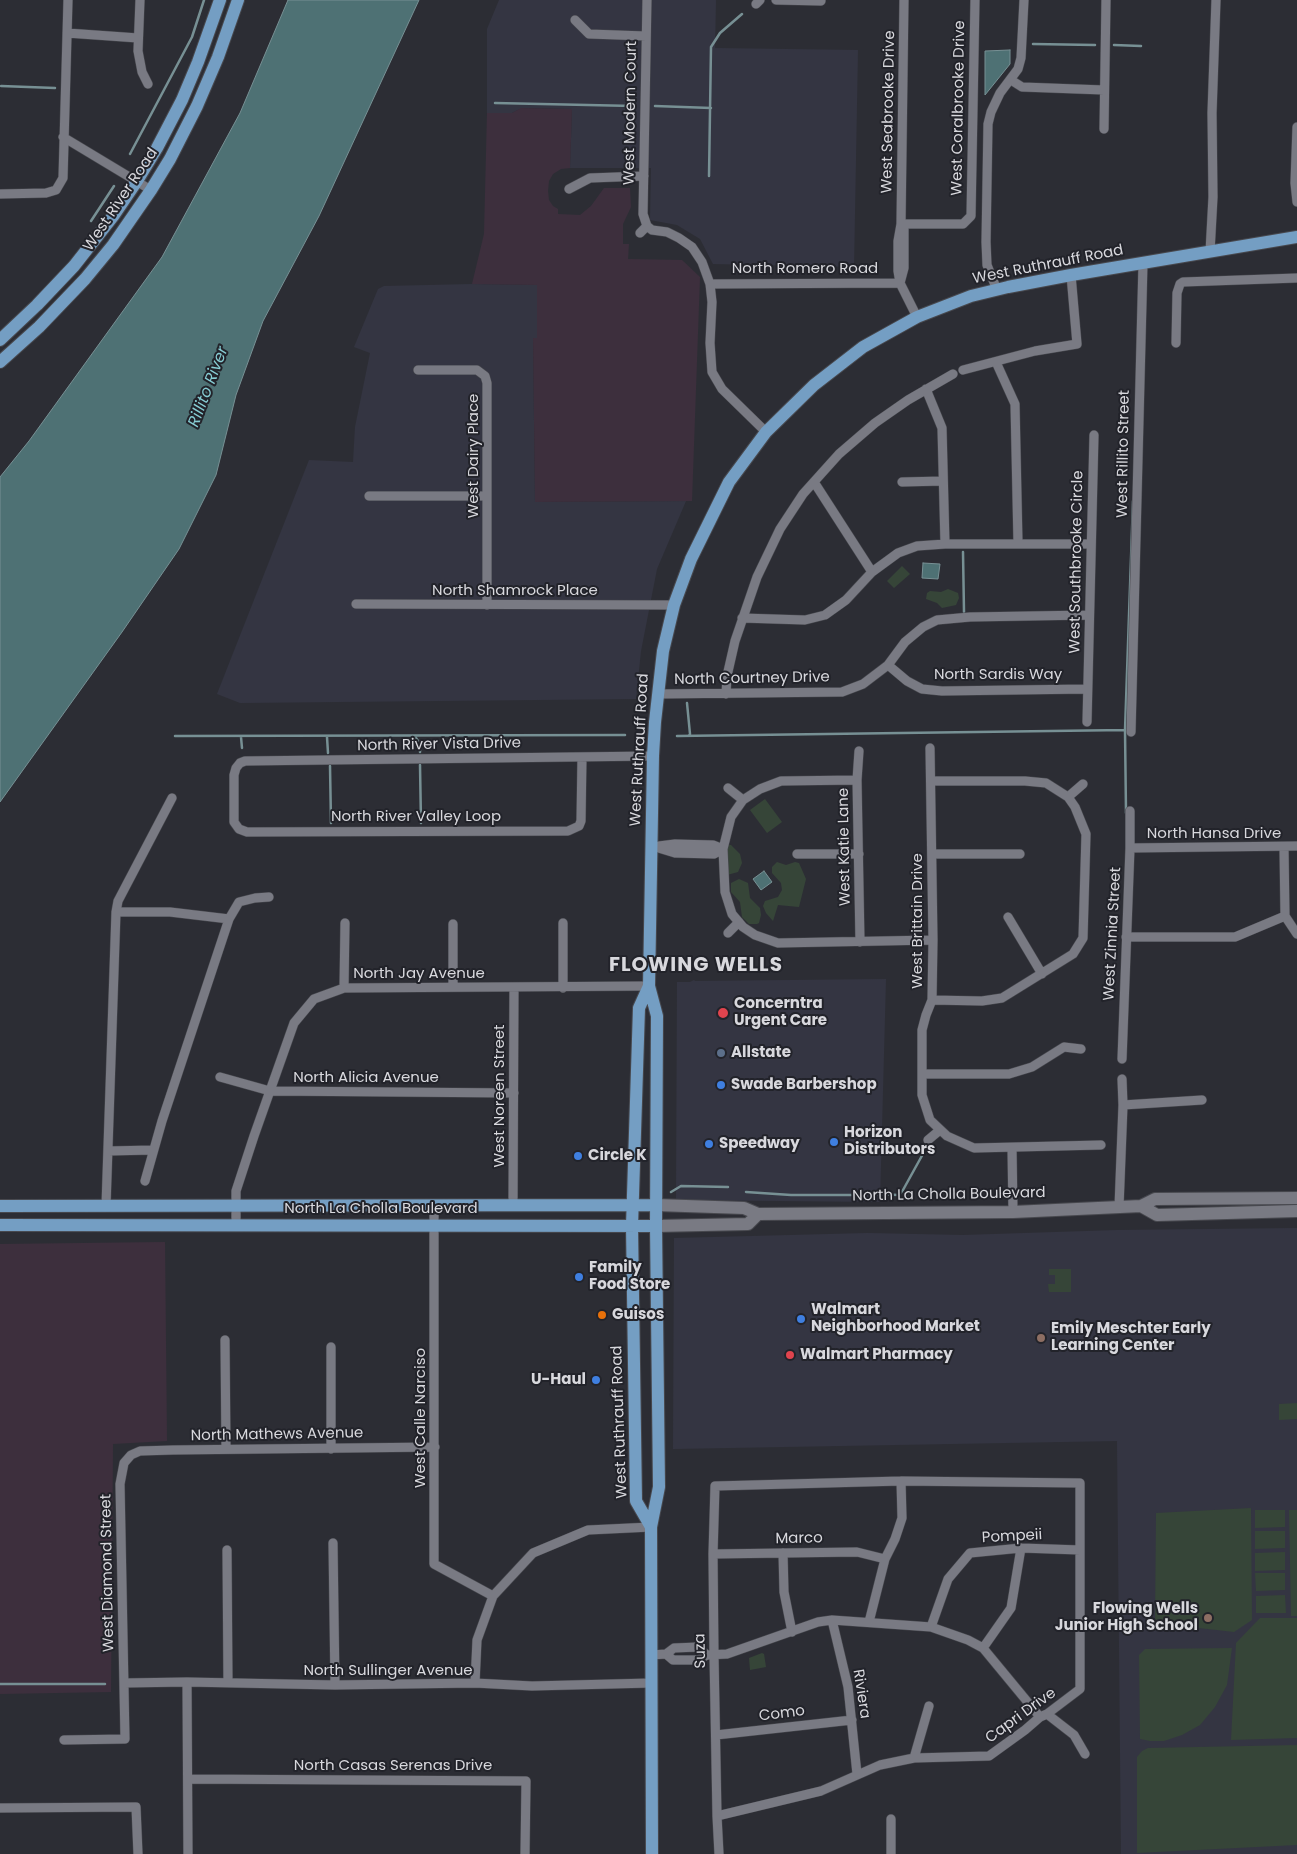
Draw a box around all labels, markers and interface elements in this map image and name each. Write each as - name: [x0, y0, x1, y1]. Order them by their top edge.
- street label: West Coralbrooke Drive: [948, 20, 970, 196]
- street label: West Seabrooke Drive: [879, 30, 899, 194]
- street label: West Modern Court: [621, 41, 641, 185]
- street label: West River Road: [80, 145, 162, 255]
- street label: West Ruthrauff Road: [971, 242, 1125, 288]
- street label: North Romero Road: [732, 260, 878, 278]
- water label: Rillito River: [185, 344, 233, 430]
- street label: West Rillito Street: [1114, 390, 1134, 518]
- street label: West Dairy Place: [465, 394, 483, 518]
- street label: West Southbrooke Circle: [1066, 470, 1088, 654]
- street label: North Shamrock Place: [432, 582, 598, 600]
- street label: North Sardis Way: [934, 666, 1062, 684]
- street label: North Courtney Drive: [674, 669, 830, 689]
- street label: West Ruthrauff Road: [627, 673, 653, 827]
- street label: North River Vista Drive: [357, 735, 521, 755]
- street label: West Katie Lane: [835, 788, 855, 906]
- street label: North River Valley Loop: [331, 808, 501, 826]
- street label: North Hansa Drive: [1147, 825, 1281, 843]
- street label: West Brittain Drive: [909, 853, 927, 989]
- street label: West Zinnia Street: [1101, 867, 1125, 1001]
- district label: FLOWING WELLS: [607, 954, 785, 978]
- street label: North Jay Avenue: [353, 965, 485, 983]
- place label: Concerntra Urgent Care: [734, 995, 827, 1030]
- marker: Concerntra Urgent Care: [716, 1006, 730, 1020]
- street label: West Noreen Street: [491, 1024, 509, 1168]
- place label: Allstate: [731, 1044, 791, 1062]
- marker: Allstate: [715, 1047, 727, 1059]
- street label: North Alicia Avenue: [293, 1069, 439, 1087]
- place label: Swade Barbershop: [731, 1076, 877, 1094]
- marker: Swade Barbershop: [715, 1079, 727, 1091]
- place label: Horizon Distributors: [844, 1124, 935, 1159]
- place label: Speedway: [719, 1135, 800, 1153]
- marker: Horizon Distributors: [828, 1136, 840, 1148]
- marker: Speedway: [703, 1138, 715, 1150]
- place label: Circle K: [588, 1147, 647, 1165]
- marker: Circle K: [572, 1150, 584, 1162]
- street label: North La Cholla Boulevard: [852, 1184, 1046, 1206]
- street label: North La Cholla Boulevard: [284, 1200, 478, 1218]
- place label: Family Food Store: [589, 1259, 670, 1294]
- marker: Family Food Store: [573, 1271, 585, 1283]
- place label: Walmart Neighborhood Market: [811, 1301, 980, 1336]
- place label: Guisos: [612, 1306, 664, 1324]
- marker: Guisos: [596, 1309, 608, 1321]
- marker: Walmart Neighborhood Market: [795, 1313, 807, 1325]
- place label: Emily Meschter Early Learning Center: [1051, 1320, 1211, 1355]
- marker: Emily Meschter Early Learning Center: [1035, 1332, 1047, 1344]
- street label: West Ruthrauff Road: [608, 1345, 632, 1499]
- place label: Walmart Pharmacy: [800, 1346, 953, 1364]
- street label: West Calle Narciso: [412, 1348, 430, 1488]
- marker: Walmart Pharmacy: [784, 1349, 796, 1361]
- place label: U-Haul: [531, 1371, 586, 1389]
- marker: U-Haul: [590, 1374, 602, 1386]
- street label: North Mathews Avenue: [191, 1424, 363, 1446]
- street label: West Diamond Street: [98, 1494, 118, 1652]
- street label: Pompeii: [981, 1526, 1043, 1548]
- street label: Marco: [775, 1530, 823, 1548]
- place label: Flowing Wells Junior High School: [1055, 1600, 1198, 1635]
- marker: Flowing Wells Junior High School: [1202, 1612, 1214, 1624]
- street label: Suza: [692, 1633, 710, 1669]
- street label: North Sullinger Avenue: [303, 1662, 473, 1680]
- street label: Riviera: [848, 1668, 874, 1720]
- street label: Capri Drive: [982, 1684, 1060, 1748]
- street label: Como: [758, 1702, 806, 1726]
- street label: North Casas Serenas Drive: [294, 1757, 492, 1775]

